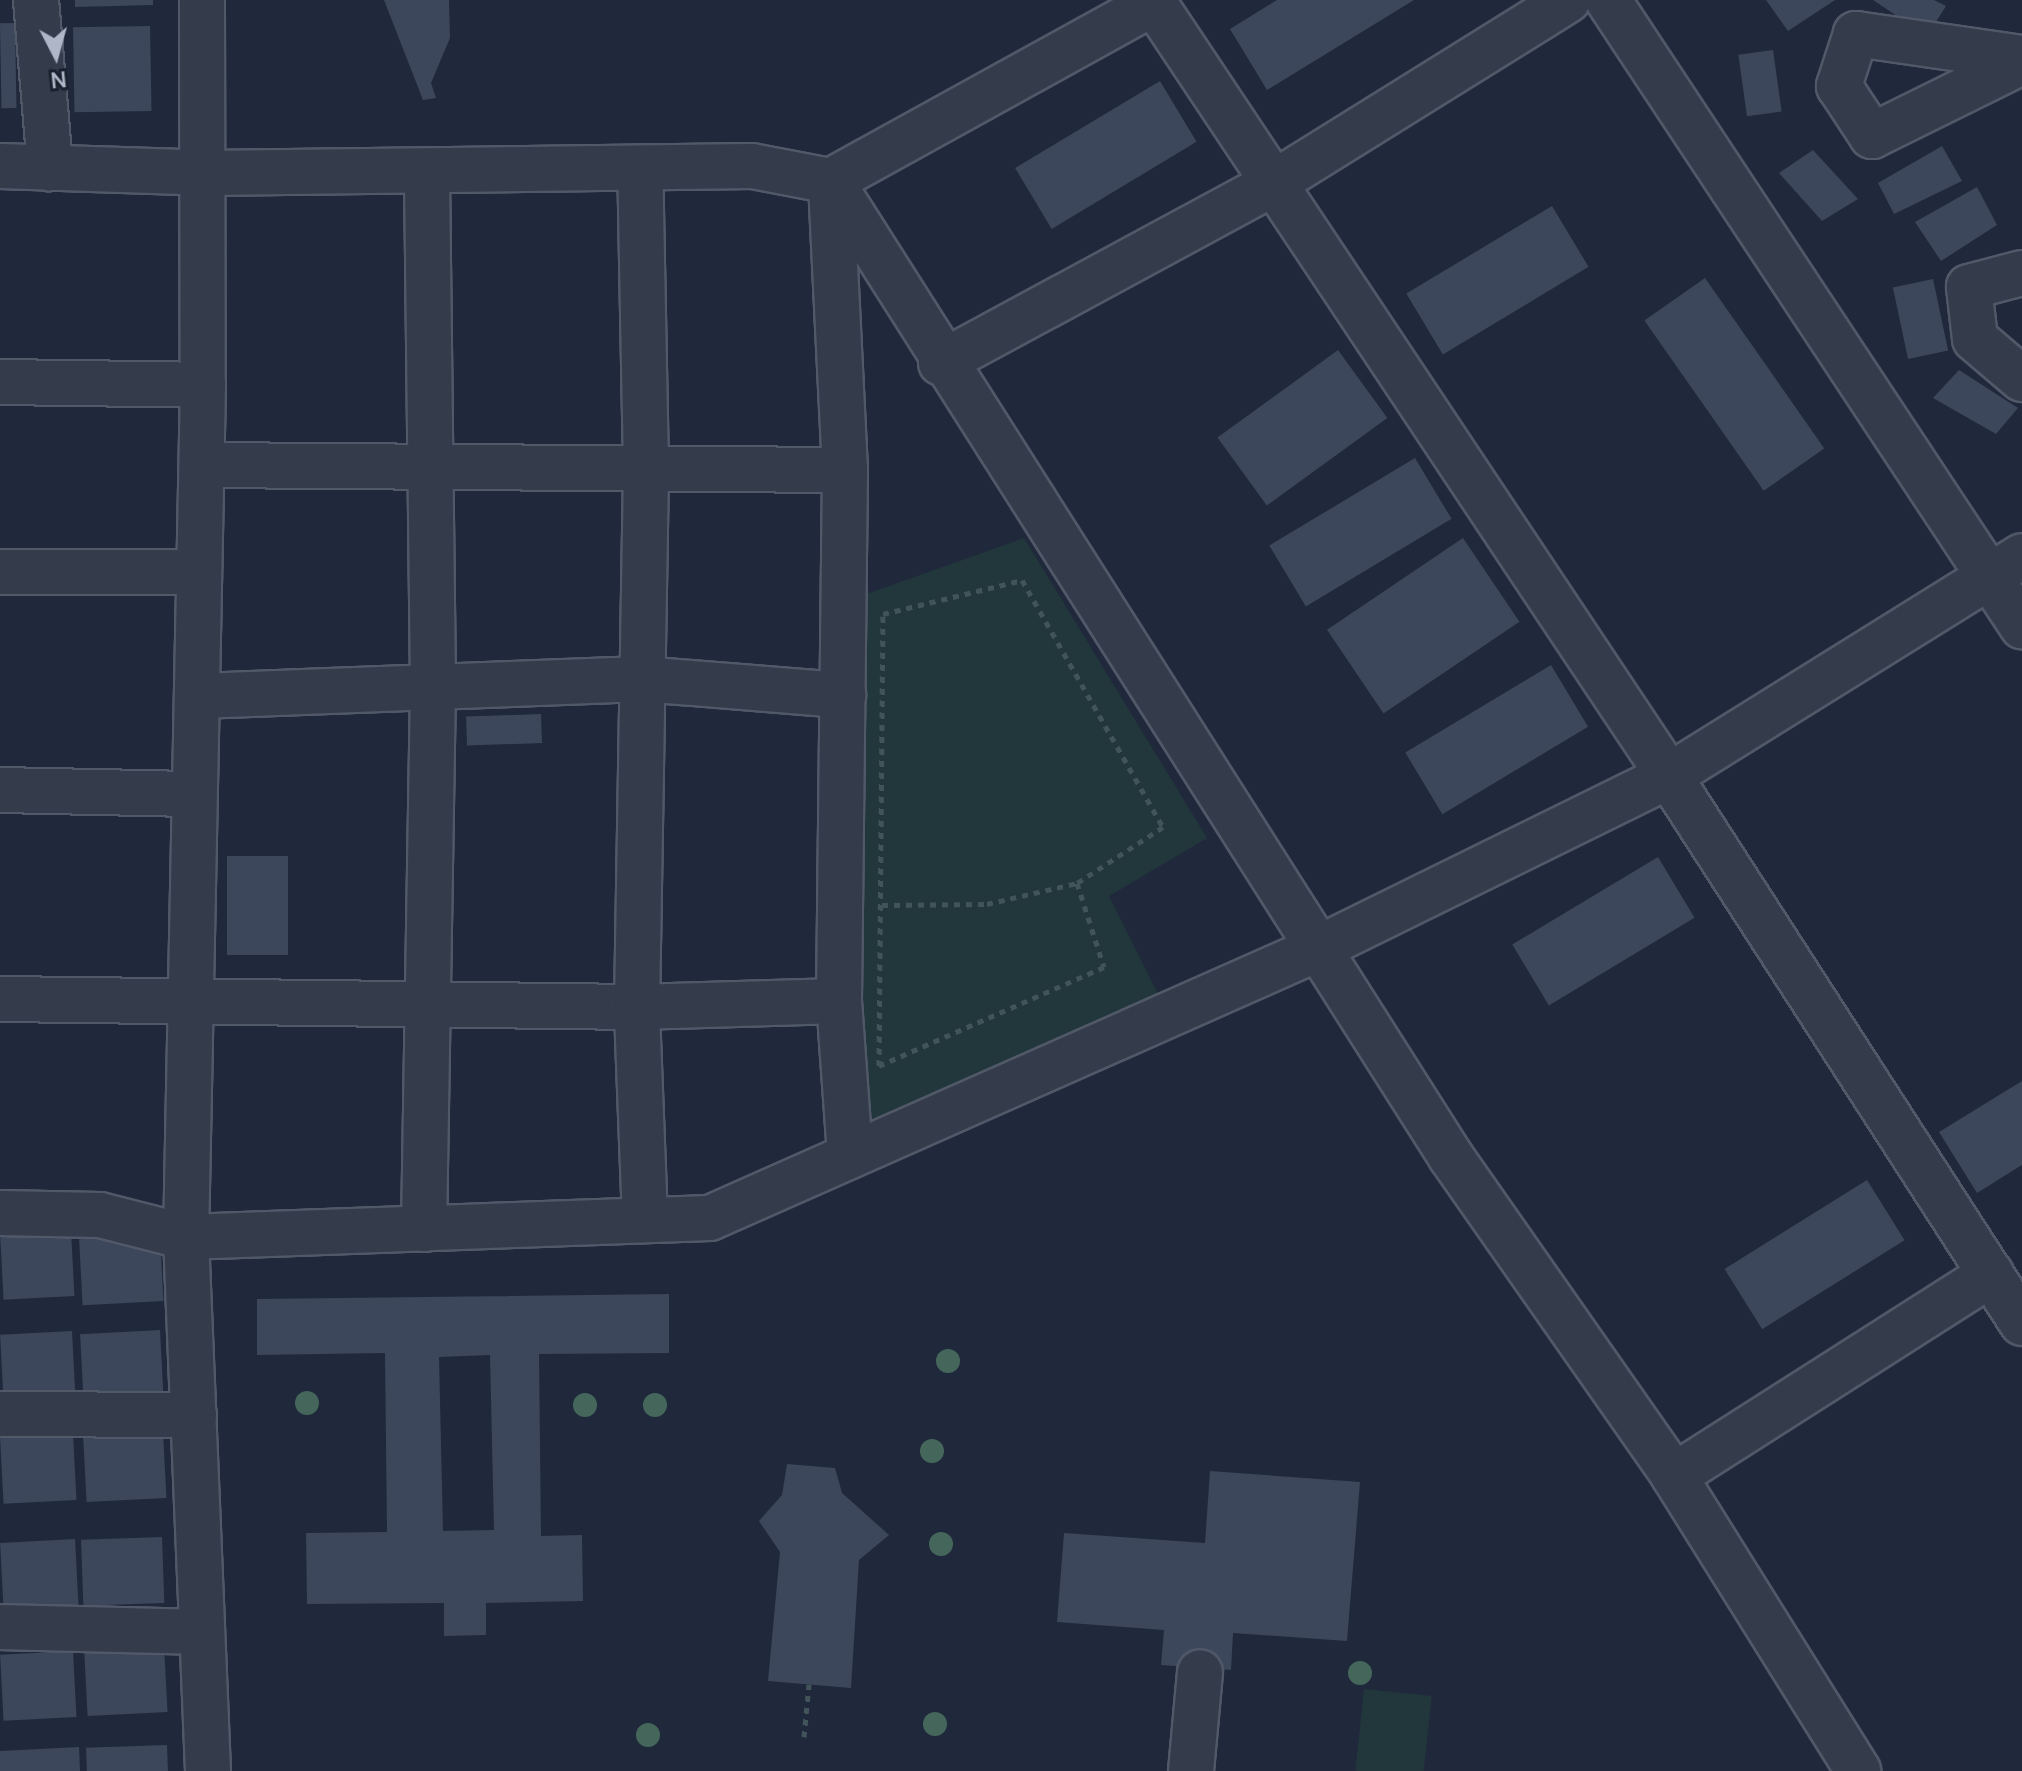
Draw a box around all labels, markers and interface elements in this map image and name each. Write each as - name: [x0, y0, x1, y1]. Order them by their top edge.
- north arrow: [16, 16, 96, 96]
- text: N: [49, 64, 68, 96]

